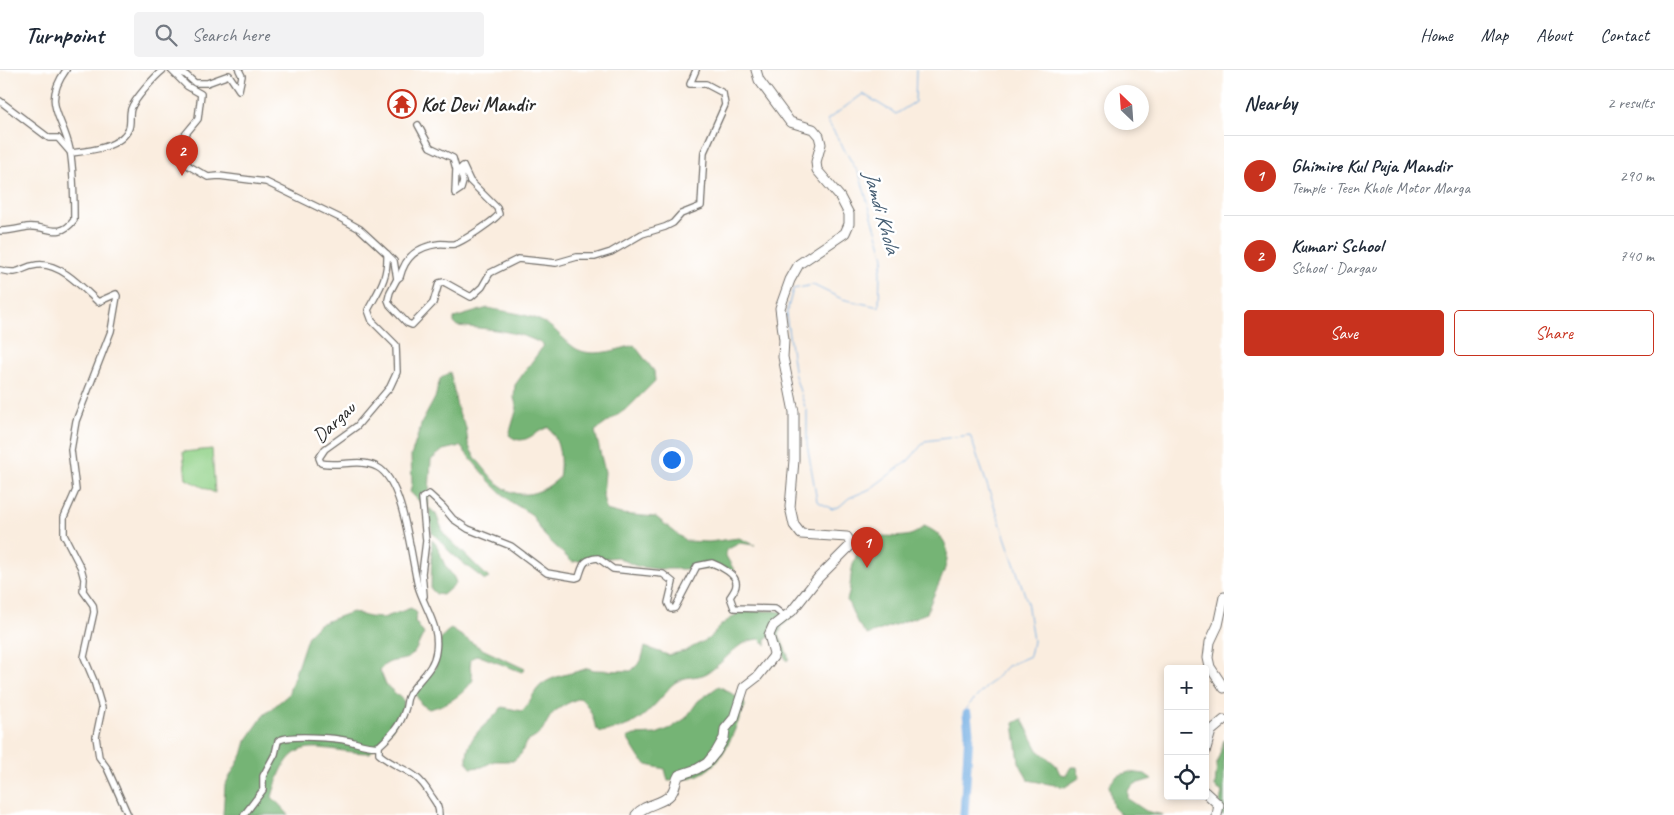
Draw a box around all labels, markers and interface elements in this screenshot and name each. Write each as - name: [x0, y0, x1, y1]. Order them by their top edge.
- search box: [134, 12, 484, 57]
- text: Turnpoint: [25, 20, 104, 50]
- icon: search: [152, 21, 180, 49]
- text: Search here: [192, 23, 269, 47]
- text: Home: [1420, 24, 1453, 46]
- text: Map: [1481, 24, 1508, 46]
- text: About: [1536, 24, 1572, 46]
- text: Contact: [1600, 24, 1649, 46]
- north arrow: [1104, 85, 1149, 130]
- temple icon: Kot Devi Mandir: [387, 89, 417, 119]
- text: Nearby: [1244, 90, 1297, 116]
- place label: Kot Devi Mandir: [421, 92, 537, 117]
- text: 2 results: [1607, 93, 1654, 113]
- pin: 2: [166, 135, 198, 176]
- text: Ghimire Kul Puja Mandir: [1291, 154, 1452, 178]
- water label: Jamdi Khola: [857, 166, 907, 258]
- text: 1: [1256, 166, 1264, 186]
- text: 290 m: [1620, 166, 1654, 186]
- text: Temple · Teen Khole Motor Marga: [1291, 178, 1470, 198]
- text: Kumari School: [1291, 234, 1383, 258]
- text: 2: [1256, 246, 1264, 266]
- text: 740 m: [1620, 246, 1654, 266]
- text: School · Dargau: [1291, 258, 1376, 278]
- button: Save: [1244, 310, 1444, 356]
- button: Share: [1454, 310, 1654, 356]
- street label: Dargau: [307, 395, 362, 448]
- your location: [659, 447, 685, 473]
- pin: 1: [851, 527, 883, 568]
- map controls: [1164, 665, 1209, 800]
- button: +: [1164, 665, 1209, 710]
- button: −: [1164, 710, 1209, 755]
- button: locate: [1164, 755, 1209, 800]

